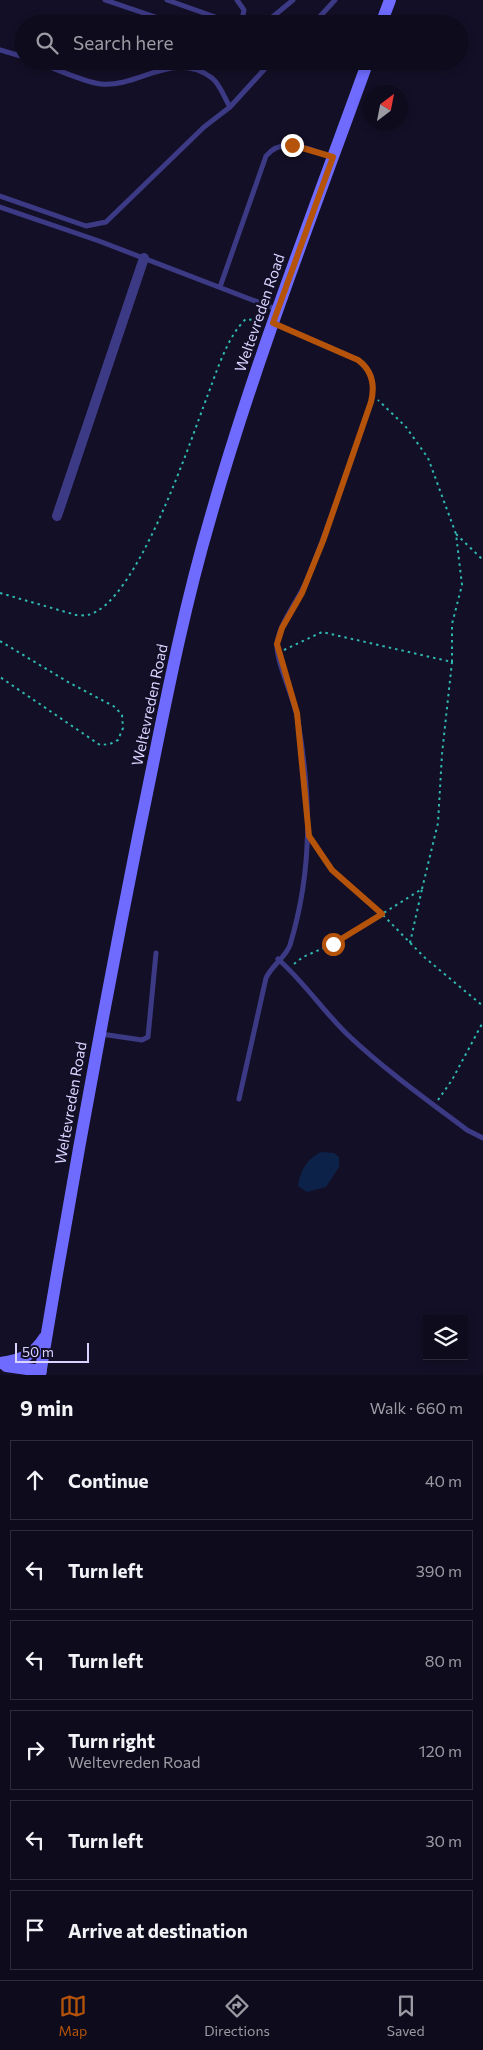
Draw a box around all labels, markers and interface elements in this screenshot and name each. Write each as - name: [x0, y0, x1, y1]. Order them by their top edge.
- search box: [15, 15, 468, 70]
- icon: search: [33, 29, 61, 57]
- text: Search here: [73, 31, 173, 54]
- north arrow: [363, 85, 408, 130]
- route end: [281, 134, 304, 157]
- street label: Weltevreden Road: [230, 251, 288, 374]
- street label: Weltevreden Road: [127, 642, 171, 767]
- route start: [322, 933, 345, 956]
- street label: Weltevreden Road: [50, 1040, 90, 1166]
- map controls: [423, 1315, 468, 1360]
- button: layers: [423, 1315, 468, 1360]
- scale bar: [15, 1340, 89, 1363]
- text: 50 m: [22, 1343, 54, 1360]
- text: 9 min: [20, 1395, 73, 1420]
- text: Walk · 660 m: [370, 1398, 463, 1417]
- icon: ahead: [21, 1466, 49, 1494]
- text: Continue: [68, 1469, 148, 1492]
- text: 40 m: [425, 1471, 462, 1490]
- icon: left: [21, 1556, 49, 1584]
- text: Turn left: [68, 1559, 143, 1582]
- text: 390 m: [416, 1561, 462, 1580]
- icon: left: [21, 1646, 49, 1674]
- text: Turn left: [68, 1649, 143, 1672]
- text: 80 m: [425, 1651, 462, 1670]
- text: Turn right: [68, 1729, 155, 1752]
- icon: right: [21, 1736, 49, 1764]
- text: 120 m: [419, 1741, 462, 1760]
- text: Weltevreden Road: [68, 1752, 200, 1771]
- icon: left: [21, 1826, 49, 1854]
- text: Turn left: [68, 1829, 143, 1852]
- text: 30 m: [425, 1831, 462, 1850]
- icon: arrive: [21, 1916, 49, 1944]
- text: Arrive at destination: [68, 1919, 248, 1942]
- tab: Map: [58, 1992, 87, 2039]
- tab: Directions: [204, 1992, 270, 2039]
- tab: Saved: [387, 1992, 425, 2039]

